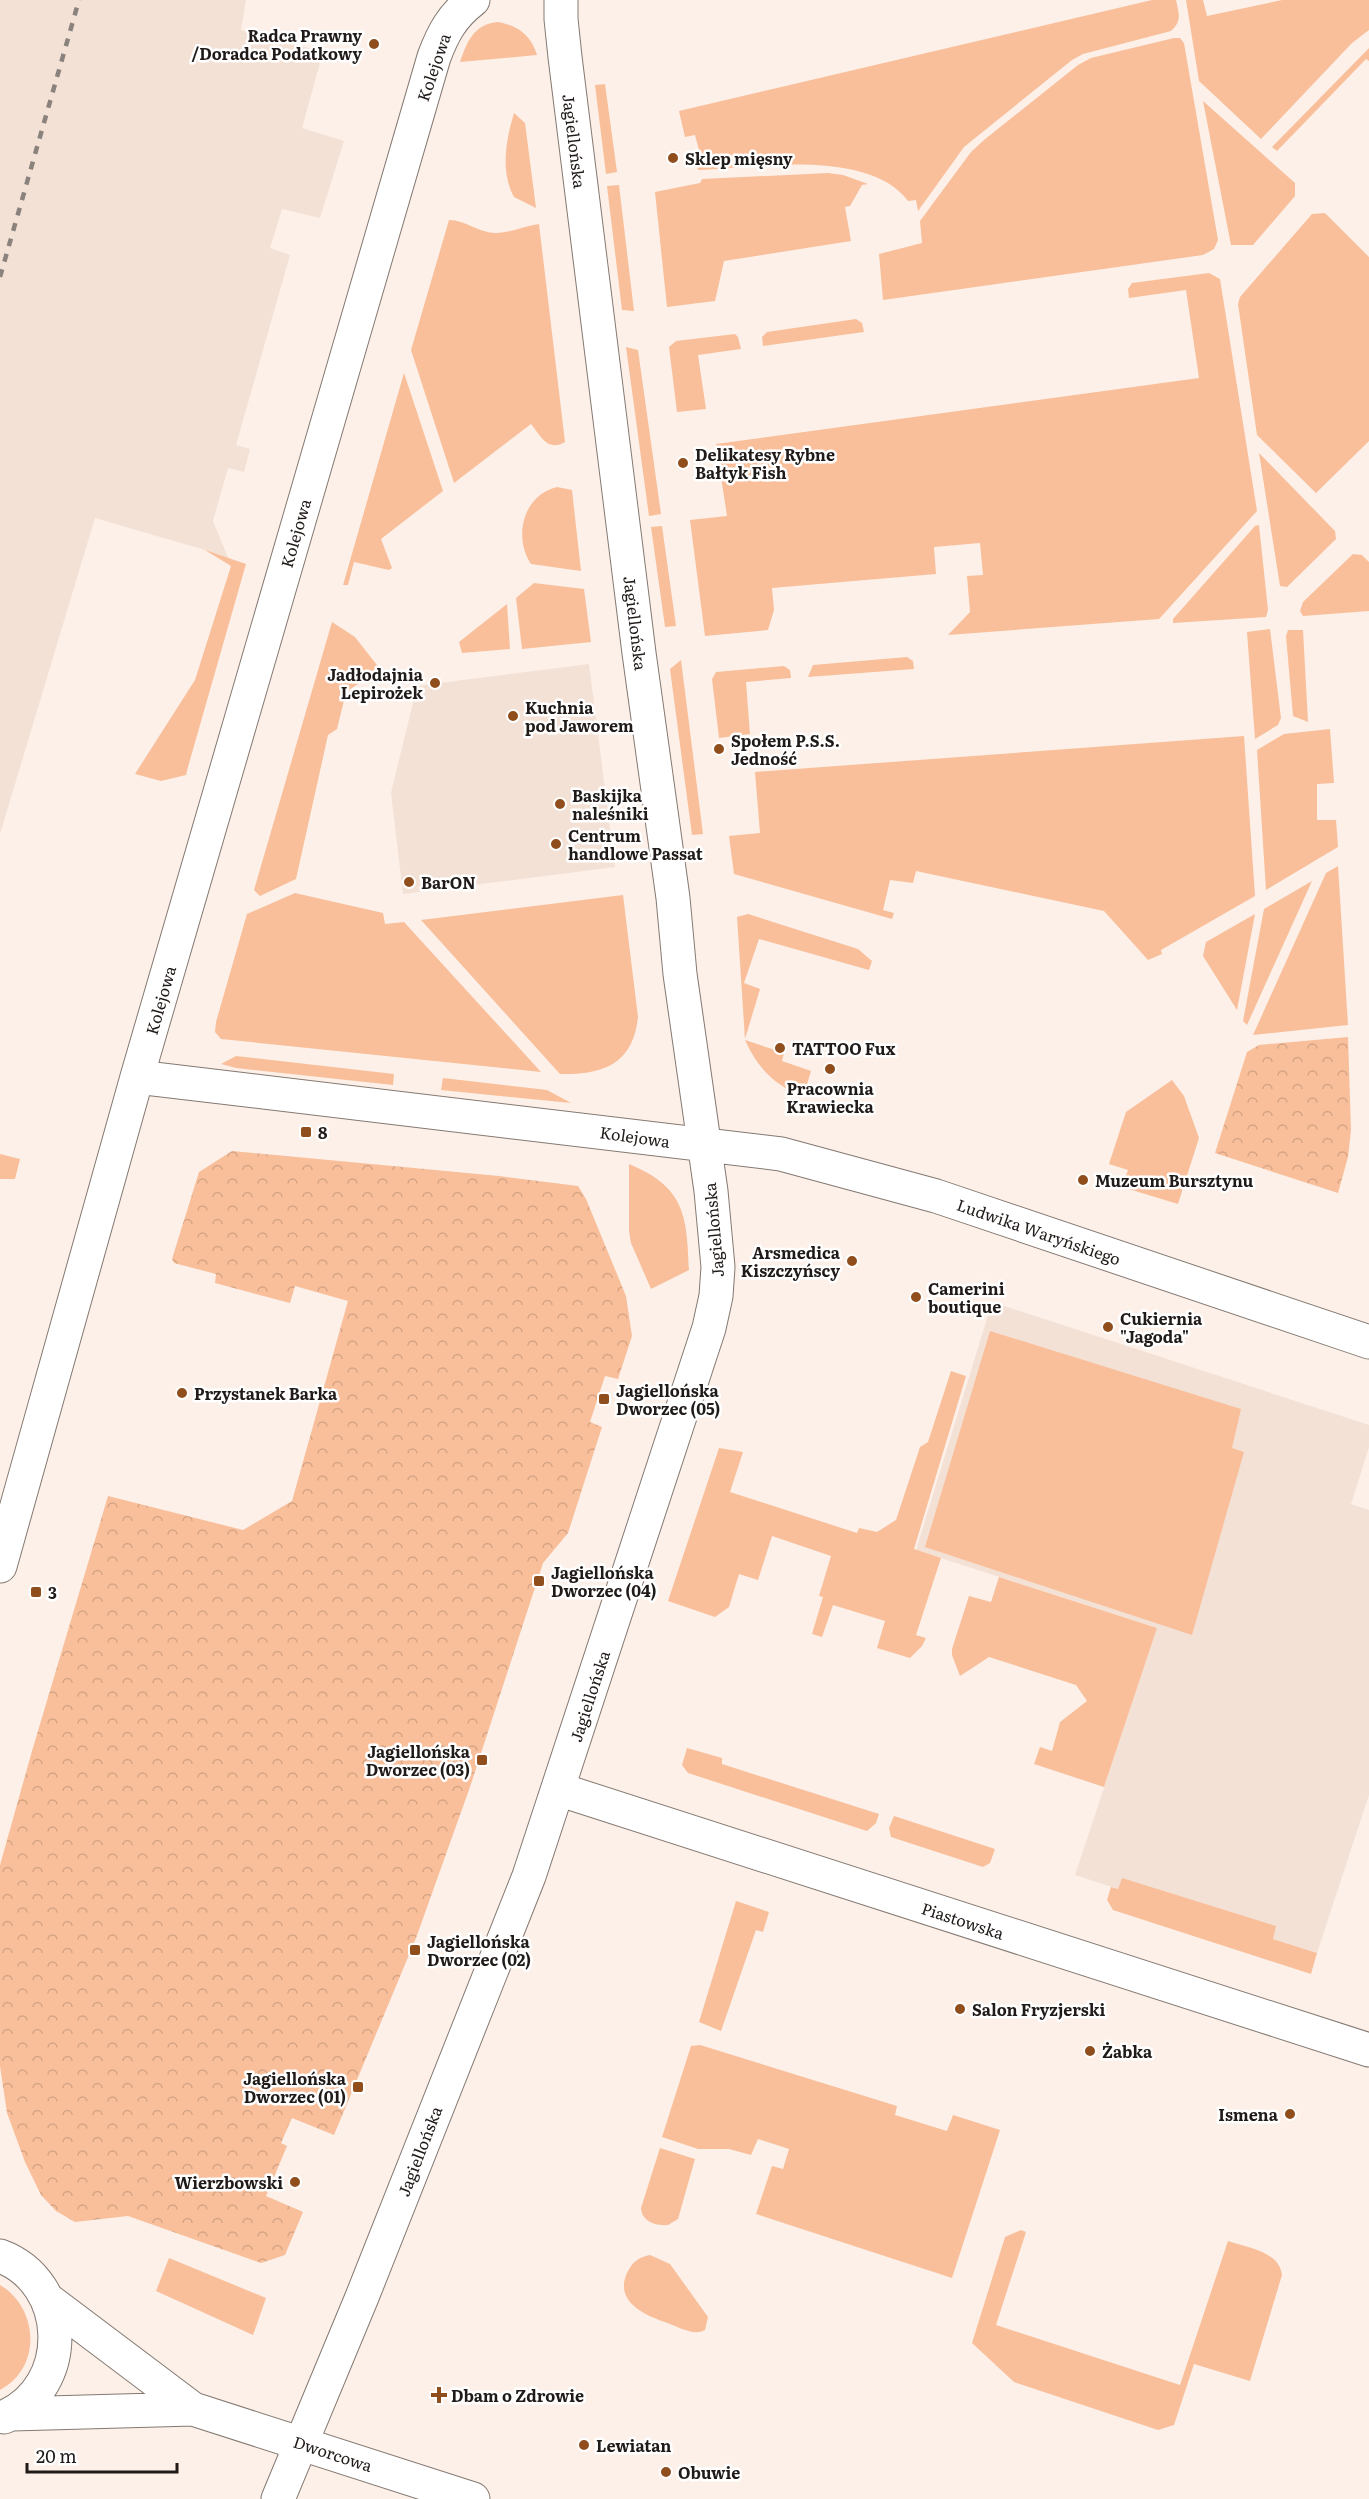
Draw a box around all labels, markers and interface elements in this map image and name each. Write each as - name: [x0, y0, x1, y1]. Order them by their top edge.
- place label: Radca Prawny /Doradca Podatkowy: [191, 23, 362, 65]
- street label: Kolejowa: [410, 29, 456, 104]
- marker: Radca Prawny /Doradca Podatkowy: [367, 37, 381, 51]
- street label: Jagiellońska: [557, 92, 593, 190]
- place label: Sklep mięsny: [685, 146, 793, 170]
- marker: Sklep mięsny: [666, 151, 680, 165]
- place label: Delikatesy Rybne Bałtyk Fish: [695, 442, 835, 484]
- marker: Delikatesy Rybne Bałtyk Fish: [676, 456, 690, 470]
- street label: Kolejowa: [274, 495, 316, 570]
- street label: Jagiellońska: [618, 574, 654, 672]
- place label: Jadłodajnia Lepirożek: [327, 662, 424, 704]
- marker: Jadłodajnia Lepirożek: [428, 676, 442, 690]
- place label: Kuchnia pod Jaworem: [525, 695, 634, 737]
- marker: Kuchnia pod Jaworem: [506, 709, 520, 723]
- place label: Społem P.S.S. Jedność: [731, 728, 840, 770]
- marker: Społem P.S.S. Jedność: [712, 742, 726, 756]
- place label: Baskijka naleśniki: [572, 783, 649, 825]
- marker: Baskijka naleśniki: [553, 797, 567, 811]
- place label: Centrum handlowe Passat: [568, 823, 703, 865]
- marker: Centrum handlowe Passat: [549, 837, 563, 851]
- place label: BarON: [421, 870, 476, 894]
- marker: BarON: [402, 875, 416, 889]
- street label: Kolejowa: [139, 962, 181, 1037]
- place label: TATTOO Fux: [792, 1036, 896, 1060]
- marker: TATTOO Fux: [773, 1041, 787, 1055]
- marker: Pracownia Krawiecka: [823, 1062, 837, 1076]
- place label: Pracownia Krawiecka: [786, 1076, 875, 1118]
- street label: Kolejowa: [598, 1119, 672, 1153]
- place label: 8: [318, 1120, 328, 1144]
- marker: 8: [299, 1125, 313, 1139]
- place label: Muzeum Bursztynu: [1095, 1168, 1254, 1192]
- marker: Muzeum Bursztynu: [1076, 1173, 1090, 1187]
- street label: Jagiellońska: [697, 1181, 729, 1278]
- street label: Ludwika Waryńskiego: [954, 1192, 1124, 1270]
- place label: Arsmedica Kiszczyńscy: [741, 1240, 841, 1282]
- marker: Arsmedica Kiszczyńscy: [845, 1254, 859, 1268]
- place label: Camerini boutique: [928, 1276, 1005, 1318]
- marker: Camerini boutique: [909, 1290, 923, 1304]
- place label: Cukiernia "Jagoda": [1120, 1306, 1203, 1348]
- marker: Cukiernia "Jagoda": [1101, 1320, 1115, 1334]
- place label: Jagiellońska Dworzec (05): [616, 1378, 720, 1420]
- place label: Przystanek Barka: [194, 1381, 338, 1405]
- marker: Przystanek Barka: [175, 1386, 189, 1400]
- marker: Jagiellońska Dworzec (05): [597, 1392, 611, 1406]
- place label: Jagiellońska Dworzec (04): [551, 1560, 656, 1602]
- marker: Jagiellońska Dworzec (04): [532, 1574, 546, 1588]
- place label: 3: [48, 1580, 57, 1604]
- marker: 3: [29, 1585, 43, 1599]
- street label: Jagiellońska: [563, 1647, 615, 1745]
- place label: Jagiellońska Dworzec (03): [366, 1739, 471, 1781]
- marker: Jagiellońska Dworzec (03): [475, 1753, 489, 1767]
- street label: Piastowska: [919, 1895, 1008, 1945]
- place label: Jagiellońska Dworzec (02): [427, 1929, 531, 1971]
- marker: Jagiellońska Dworzec (02): [408, 1943, 422, 1957]
- place label: Salon Fryzjerski: [972, 1997, 1106, 2021]
- marker: Salon Fryzjerski: [953, 2002, 967, 2016]
- place label: Żabka: [1102, 2039, 1153, 2063]
- marker: Żabka: [1083, 2044, 1097, 2058]
- place label: Jagiellońska Dworzec (01): [243, 2066, 347, 2108]
- marker: Jagiellońska Dworzec (01): [351, 2080, 365, 2094]
- street label: Jagiellońska: [391, 2102, 447, 2200]
- place label: Ismena: [1218, 2102, 1279, 2126]
- marker: Ismena: [1283, 2107, 1297, 2121]
- place label: Wierzbowski: [175, 2170, 283, 2194]
- marker: Wierzbowski: [288, 2175, 302, 2189]
- place label: Dbam o Zdrowie: [451, 2383, 584, 2407]
- marker: Dbam o Zdrowie: [432, 2388, 446, 2402]
- street label: Dworcowa: [290, 2429, 376, 2477]
- place label: Lewiatan: [596, 2433, 671, 2457]
- scale bar: [27, 2436, 177, 2474]
- marker: Lewiatan: [577, 2438, 591, 2452]
- text: 20 m: [36, 2442, 77, 2469]
- place label: Obuwie: [678, 2460, 740, 2484]
- marker: Obuwie: [659, 2465, 673, 2479]

